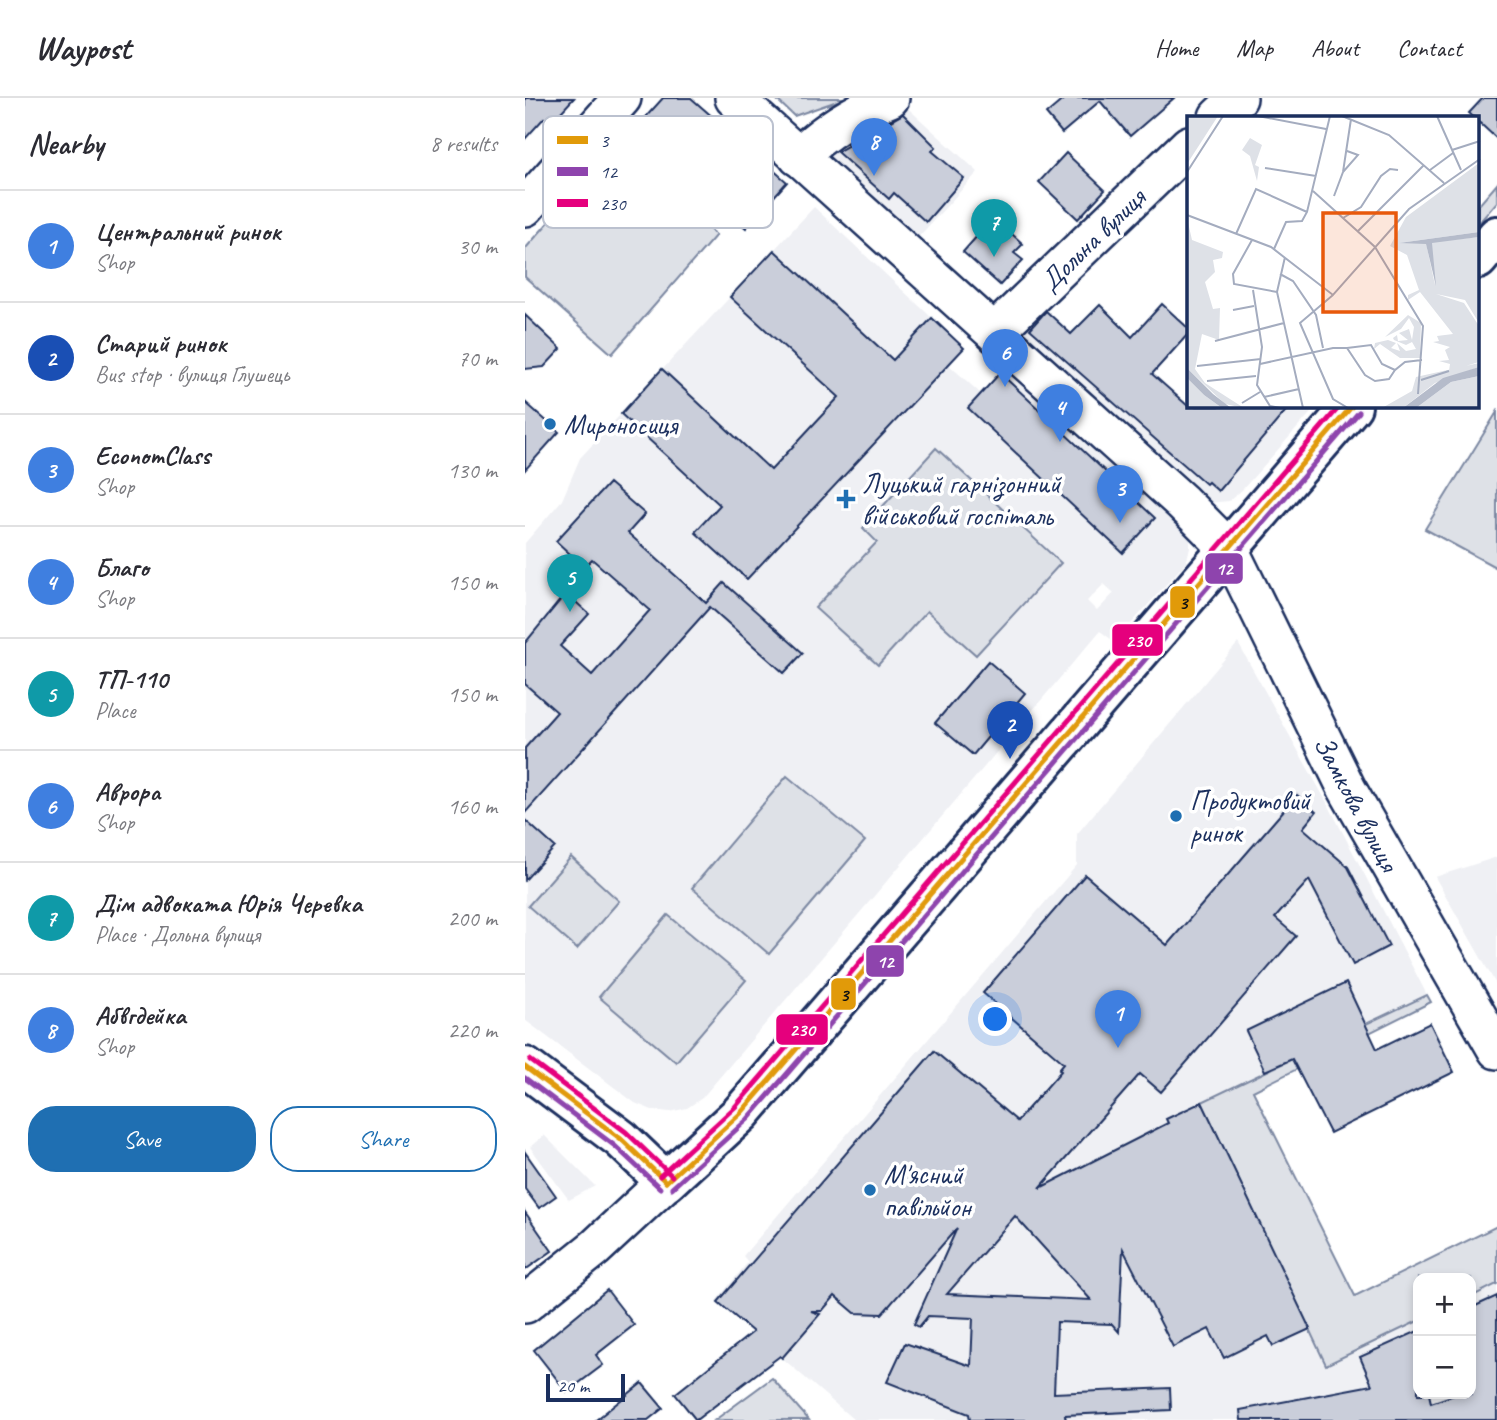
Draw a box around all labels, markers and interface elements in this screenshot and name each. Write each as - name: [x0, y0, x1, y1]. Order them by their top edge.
- text: Waypost: [35, 27, 131, 69]
- text: Home: [1155, 33, 1198, 63]
- text: Map: [1236, 33, 1273, 63]
- text: About: [1311, 33, 1359, 63]
- text: Contact: [1397, 33, 1462, 63]
- legend: [543, 116, 773, 228]
- inset map: [1187, 116, 1479, 408]
- pin: 8: [851, 118, 897, 176]
- text: Nearby: [28, 125, 104, 163]
- text: 8 results: [430, 129, 497, 158]
- text: 3: [600, 129, 610, 153]
- text: 12: [600, 160, 619, 184]
- street label: Дольна вулиця: [1032, 179, 1154, 298]
- text: 230: [600, 192, 627, 216]
- pin: 7: [971, 199, 1017, 257]
- text: Центральний ринок: [95, 215, 281, 248]
- text: 1: [46, 232, 56, 261]
- text: 30 m: [458, 232, 497, 261]
- text: Shop: [95, 248, 134, 277]
- text: Старий ринок: [95, 327, 227, 360]
- pin: 6: [982, 329, 1028, 387]
- text: 2: [46, 344, 56, 373]
- text: 70 m: [458, 344, 497, 373]
- text: Bus stop · вулиця Глушець: [95, 360, 290, 389]
- pin: 4: [1037, 384, 1083, 442]
- place label: Мироносиця: [564, 407, 679, 442]
- marker: Мироносиця: [542, 416, 558, 432]
- text: EconomClass: [95, 439, 210, 472]
- text: 3: [46, 456, 56, 485]
- text: 130 m: [448, 456, 497, 485]
- pin: 3: [1097, 465, 1143, 523]
- place label: Луцький гарнізонний військовий госпіталь: [862, 466, 1062, 533]
- text: Shop: [95, 472, 134, 501]
- marker: Луцький гарнізонний військовий госпіталь: [836, 489, 856, 509]
- text: Благо: [95, 551, 149, 584]
- line badge: 12: [1204, 552, 1244, 585]
- pin: 5: [547, 554, 593, 612]
- text: 12: [1215, 557, 1235, 581]
- text: 4: [46, 568, 56, 597]
- text: 150 m: [448, 568, 497, 597]
- text: Shop: [95, 584, 134, 613]
- line badge: 3: [1169, 585, 1196, 619]
- text: 3: [1179, 591, 1190, 615]
- line badge: 230: [1111, 623, 1164, 657]
- text: 230: [1125, 629, 1153, 653]
- text: ТП-110: [95, 663, 168, 696]
- text: 5: [46, 680, 56, 709]
- text: 150 m: [448, 680, 497, 709]
- text: Place: [95, 696, 135, 725]
- pin: 2: [987, 701, 1033, 759]
- street label: Замкова вулиця: [1306, 730, 1408, 879]
- text: Аврора: [95, 775, 160, 808]
- place label: Продуктовий ринок: [1190, 783, 1312, 850]
- text: 6: [46, 792, 56, 821]
- text: 160 m: [448, 792, 497, 821]
- text: Shop: [95, 808, 134, 837]
- marker: Продуктовий ринок: [1168, 808, 1184, 824]
- text: Дім адвоката Юрія Черевка: [95, 887, 362, 920]
- text: 7: [46, 904, 56, 933]
- text: 200 m: [448, 904, 497, 933]
- text: Place · Дольна вулиця: [95, 920, 260, 949]
- line badge: 12: [865, 944, 905, 978]
- text: 12: [876, 950, 896, 974]
- line badge: 3: [830, 977, 857, 1011]
- text: 3: [840, 983, 851, 1007]
- pin: 1: [1095, 990, 1141, 1048]
- text: Абвгдейка: [95, 999, 185, 1032]
- your location: [978, 1002, 1012, 1036]
- line badge: 230: [775, 1013, 829, 1046]
- text: 8: [46, 1016, 56, 1045]
- text: 220 m: [448, 1016, 497, 1045]
- text: 230: [789, 1018, 817, 1042]
- text: Shop: [95, 1032, 134, 1061]
- button: Save: [28, 1106, 256, 1172]
- button: Share: [270, 1106, 497, 1172]
- place label: М'ясний павільйон: [884, 1157, 972, 1224]
- marker: М'ясний павільйон: [862, 1182, 878, 1198]
- map controls: [1413, 1273, 1476, 1399]
- button: +: [1413, 1273, 1476, 1336]
- button: −: [1413, 1336, 1476, 1399]
- scale bar: [546, 1371, 625, 1403]
- text: 20 m: [557, 1374, 589, 1398]

